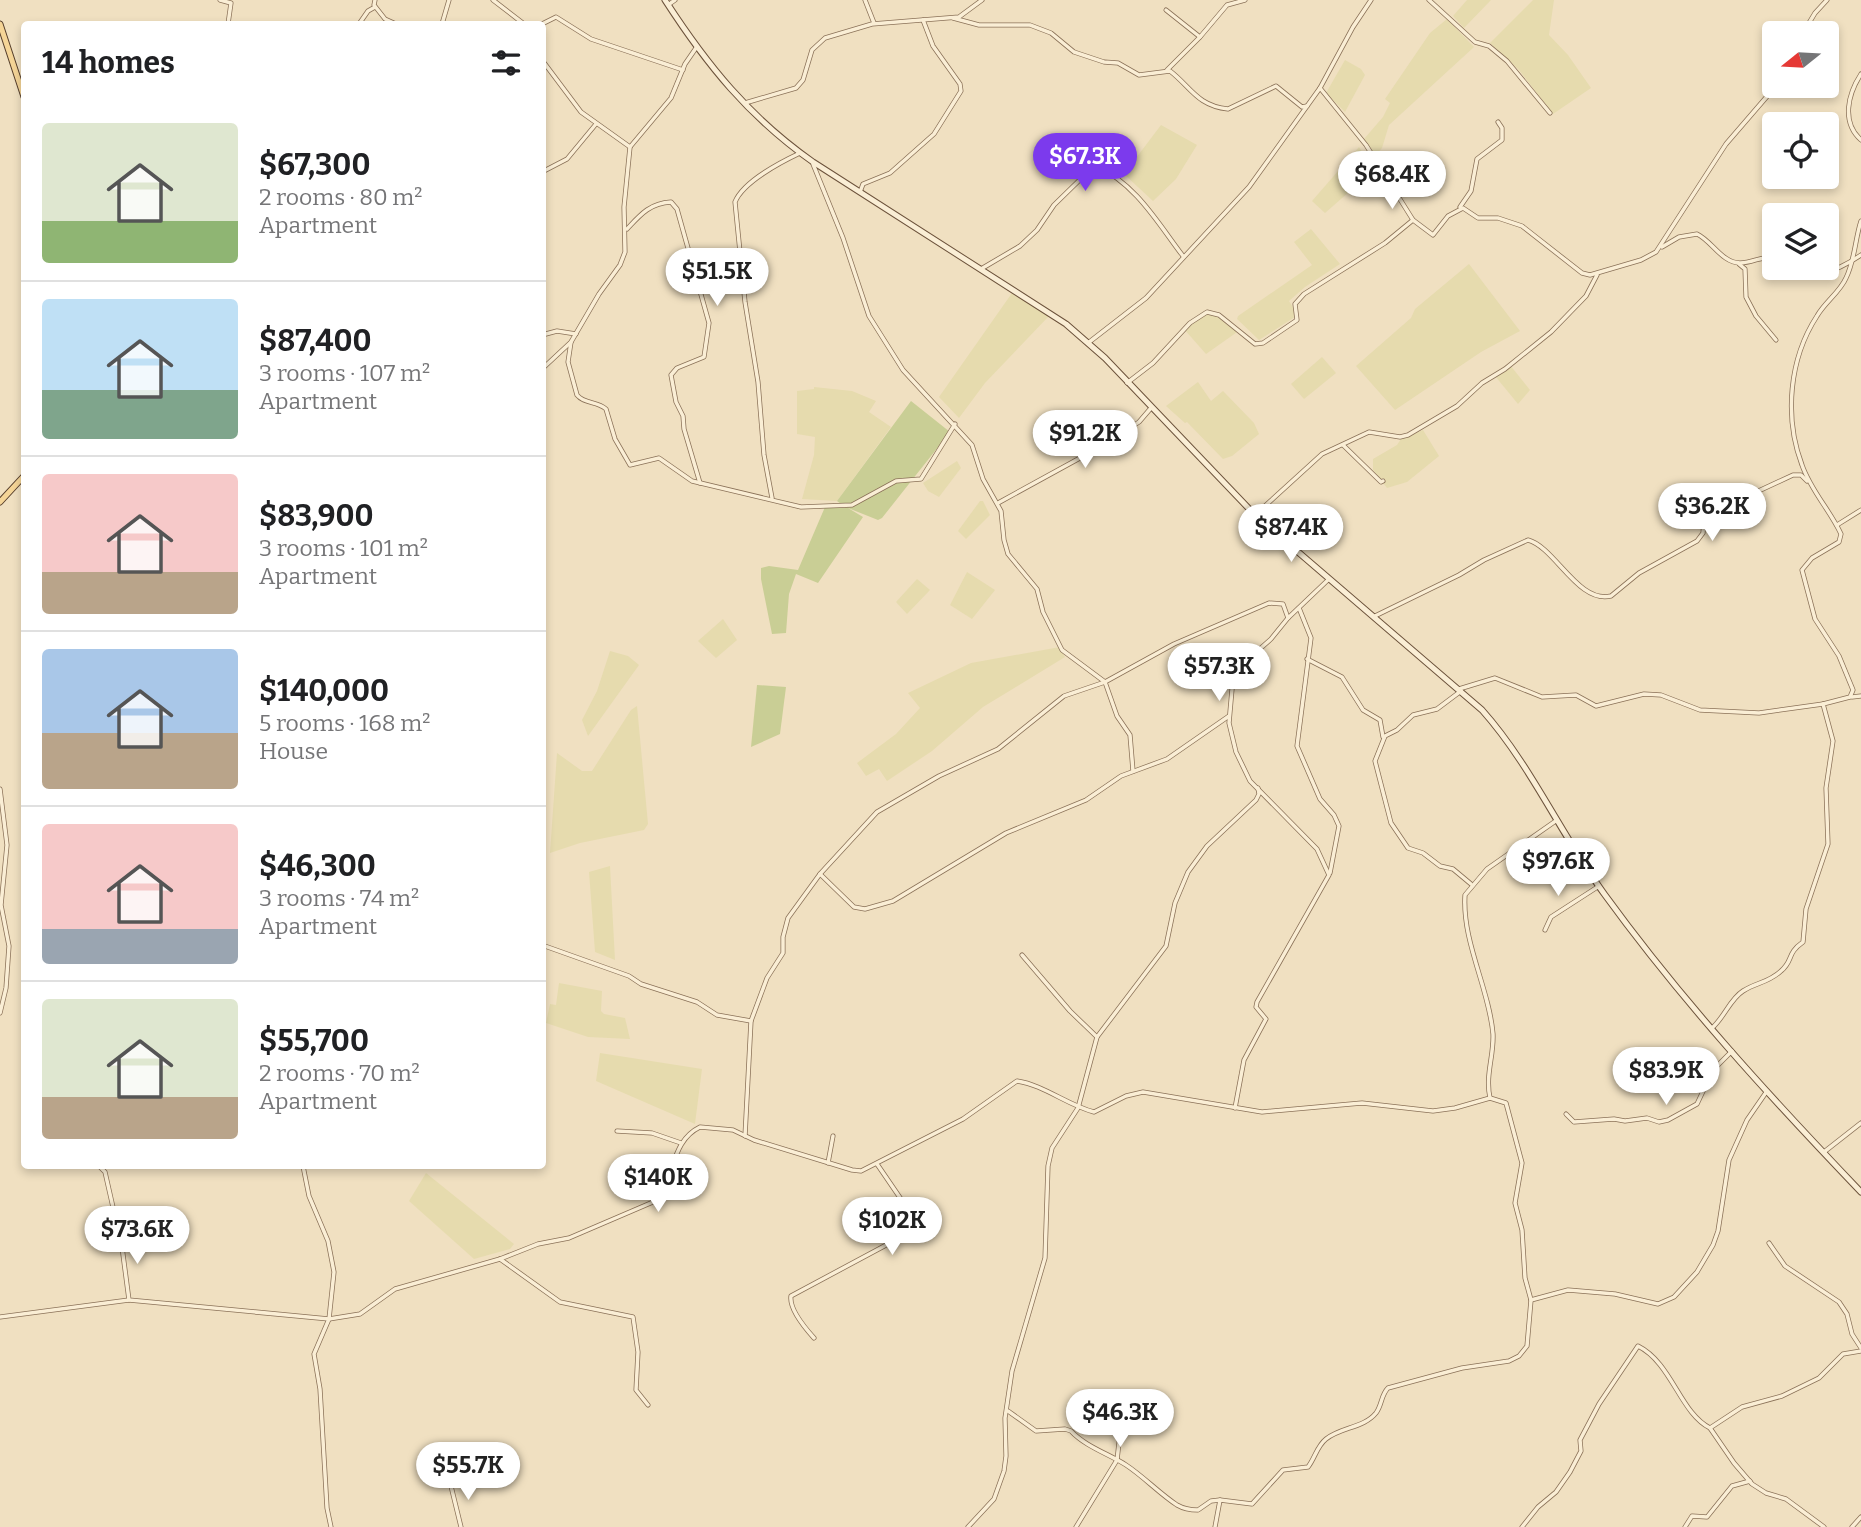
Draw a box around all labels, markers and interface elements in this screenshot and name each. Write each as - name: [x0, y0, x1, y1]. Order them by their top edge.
- north arrow: [1762, 21, 1839, 98]
- map controls: [1762, 21, 1839, 280]
- icon: filters: [487, 44, 525, 82]
- text: 14 homes: [42, 45, 175, 81]
- button: locate: [1762, 112, 1839, 189]
- pin: $67.3K: [1028, 134, 1142, 193]
- text: $67.3K: [1049, 142, 1121, 170]
- text: $67,300: [259, 147, 370, 183]
- icon: home: [98, 151, 182, 235]
- pin: $68.4K: [1335, 152, 1449, 211]
- text: $68.4K: [1354, 160, 1430, 188]
- text: 2 rooms · 80 m²: [259, 183, 422, 211]
- button: layers: [1762, 203, 1839, 280]
- text: Apartment: [259, 211, 377, 239]
- pin: $51.5K: [660, 248, 774, 308]
- text: $51.5K: [682, 257, 752, 285]
- text: $87,400: [259, 323, 372, 359]
- icon: home: [98, 327, 182, 411]
- text: 3 rooms · 107 m²: [259, 359, 430, 387]
- text: Apartment: [259, 387, 377, 415]
- pin: $91.2K: [1028, 410, 1142, 470]
- text: $91.2K: [1049, 419, 1121, 447]
- pin: $36.2K: [1655, 484, 1769, 543]
- text: $36.2K: [1674, 492, 1750, 520]
- text: $83,900: [259, 498, 374, 534]
- icon: home: [98, 502, 182, 586]
- pin: $87.4K: [1234, 504, 1348, 564]
- text: $87.4K: [1254, 513, 1328, 541]
- text: 3 rooms · 101 m²: [259, 534, 428, 562]
- text: Apartment: [259, 562, 377, 590]
- pin: $57.3K: [1162, 644, 1276, 703]
- text: $57.3K: [1184, 652, 1254, 680]
- text: $140,000: [259, 673, 389, 709]
- icon: home: [98, 677, 182, 761]
- text: 5 rooms · 168 m²: [259, 709, 430, 737]
- text: House: [259, 737, 328, 765]
- pin: $97.6K: [1501, 838, 1615, 898]
- text: $97.6K: [1522, 847, 1594, 875]
- text: $46,300: [259, 848, 376, 884]
- icon: home: [98, 852, 182, 936]
- text: 3 rooms · 74 m²: [259, 884, 419, 912]
- text: Apartment: [259, 912, 377, 940]
- text: $55,700: [259, 1023, 369, 1059]
- icon: home: [98, 1027, 182, 1111]
- pin: $83.9K: [1609, 1048, 1723, 1107]
- text: $83.9K: [1629, 1056, 1703, 1084]
- text: 2 rooms · 70 m²: [259, 1059, 420, 1087]
- text: Apartment: [259, 1087, 377, 1115]
- pin: $140K: [609, 1154, 707, 1214]
- text: $140K: [624, 1163, 692, 1191]
- pin: $102K: [843, 1198, 941, 1257]
- pin: $73.6K: [80, 1206, 194, 1266]
- text: $102K: [858, 1206, 926, 1234]
- text: $73.6K: [100, 1215, 174, 1243]
- pin: $46.3K: [1063, 1390, 1177, 1449]
- text: $46.3K: [1082, 1398, 1158, 1426]
- pin: $55.7K: [411, 1442, 525, 1502]
- text: $55.7K: [432, 1451, 504, 1479]

